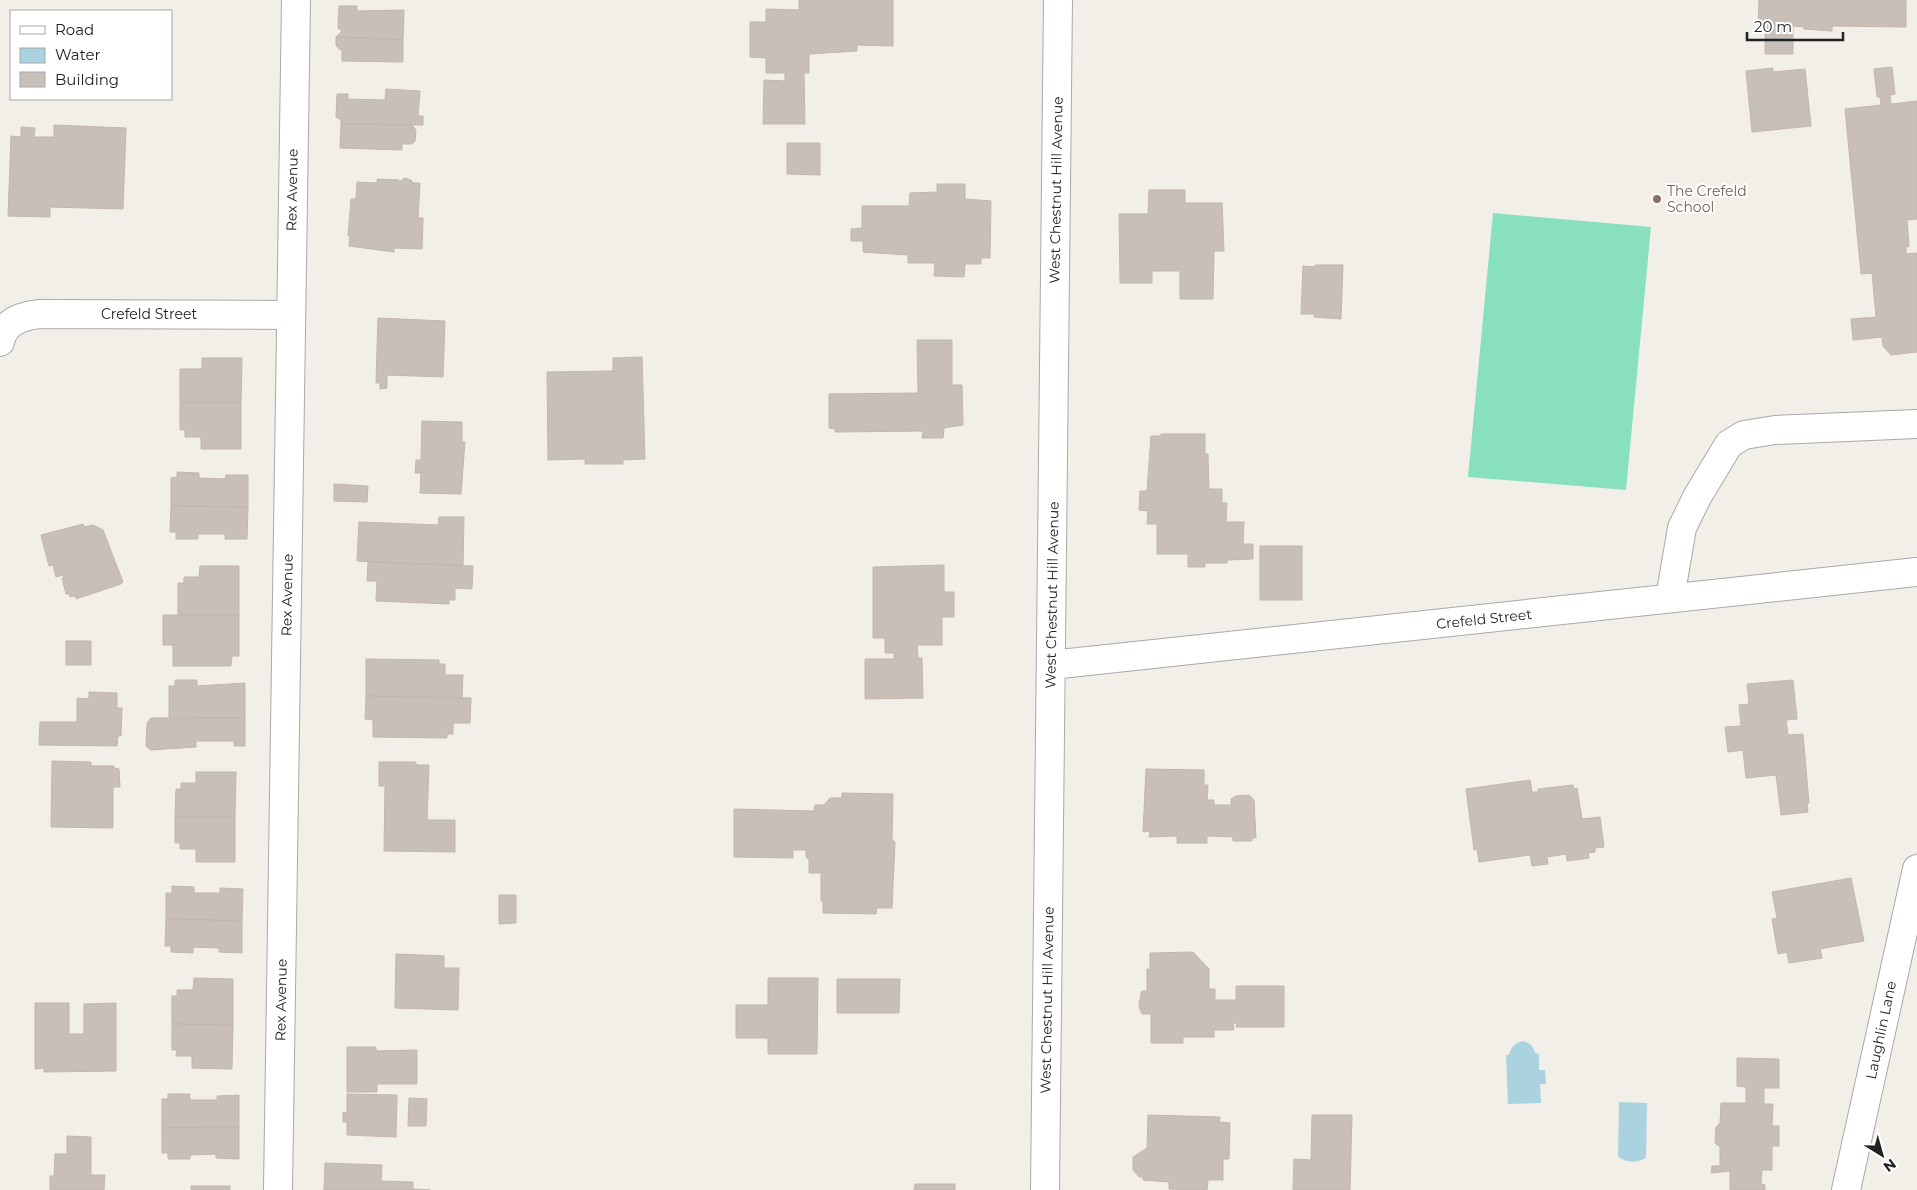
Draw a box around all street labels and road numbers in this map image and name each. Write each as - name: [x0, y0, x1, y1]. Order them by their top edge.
- street label: West Chestnut Hill Avenue: [1045, 96, 1067, 284]
- street label: Rex Avenue: [282, 149, 302, 231]
- street label: Crefeld Street: [101, 305, 197, 323]
- street label: West Chestnut Hill Avenue: [1041, 501, 1063, 689]
- street label: Rex Avenue: [277, 554, 297, 636]
- street label: Crefeld Street: [1435, 605, 1533, 633]
- street label: West Chestnut Hill Avenue: [1036, 906, 1058, 1094]
- street label: Rex Avenue: [271, 959, 291, 1041]
- street label: Laughlin Lane: [1862, 979, 1900, 1081]

